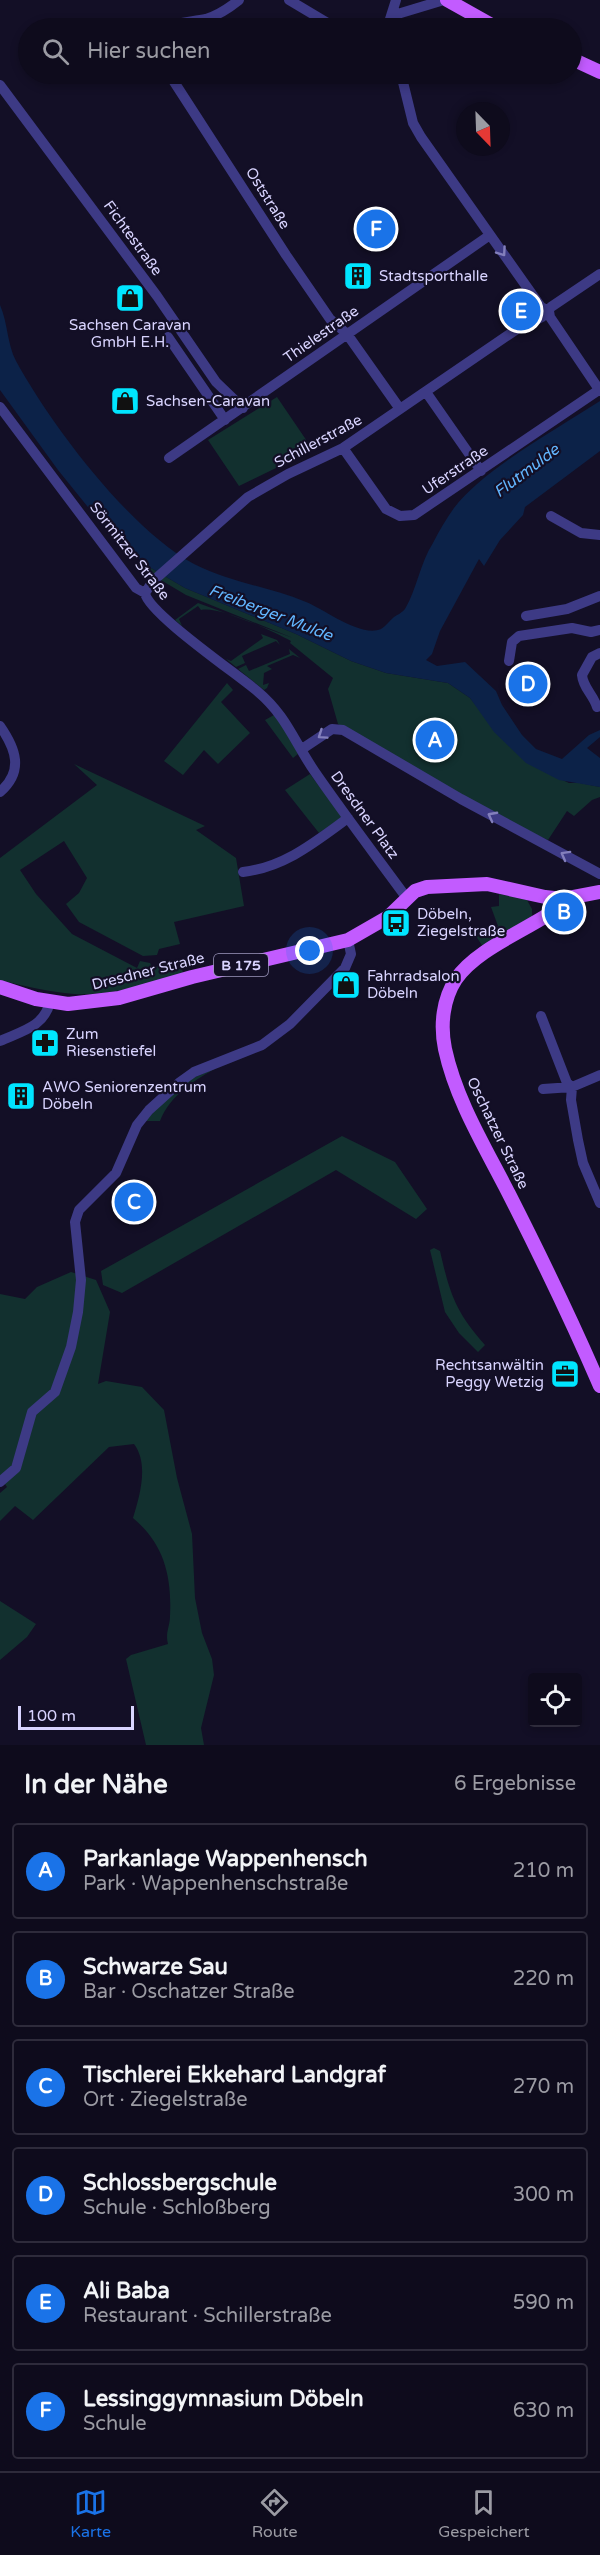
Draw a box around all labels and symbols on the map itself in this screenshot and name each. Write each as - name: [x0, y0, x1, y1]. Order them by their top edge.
- north arrow: [456, 102, 510, 156]
- street label: Oststraße: [242, 164, 294, 232]
- street label: Fichtestraße: [100, 197, 166, 279]
- pin: F: [356, 206, 395, 252]
- one-way arrow: [495, 245, 506, 256]
- building icon: Stadtsporthalle: [342, 260, 374, 292]
- place label: Stadtsporthalle: [379, 267, 488, 285]
- shop icon: Sachsen Caravan GmbH E.H.: [114, 282, 146, 314]
- pin: E: [502, 288, 540, 334]
- street label: Thielestraße: [280, 302, 362, 366]
- place label: Sachsen Caravan GmbH E.H.: [69, 316, 191, 351]
- shop icon: Sachsen-Caravan: [109, 385, 141, 417]
- place label: Sachsen-Caravan: [146, 392, 270, 410]
- street label: Schillerstraße: [271, 410, 365, 472]
- water label: Flutmulde: [490, 439, 564, 502]
- street label: Uferstraße: [419, 441, 491, 499]
- street label: Sörmitzer Straße: [86, 498, 174, 604]
- water label: Freiberger Mulde: [206, 580, 336, 646]
- pin: D: [508, 662, 548, 706]
- pin: A: [416, 718, 454, 762]
- one-way arrow: [318, 728, 329, 739]
- street label: Dresdner Platz: [327, 768, 403, 862]
- one-way arrow: [488, 812, 499, 823]
- one-way arrow: [561, 851, 571, 862]
- pin: B: [544, 890, 584, 934]
- place label: Döbeln, Ziegelstraße: [417, 905, 505, 940]
- bus stop icon: Döbeln, Ziegelstraße: [380, 907, 412, 939]
- your location: [295, 936, 324, 965]
- street label: Dresdner Straße: [90, 948, 206, 994]
- road number: B 175: [214, 954, 268, 976]
- place label: Fahrradsalon Döbeln: [367, 967, 460, 1002]
- shop icon: Fahrradsalon Döbeln: [330, 969, 362, 1001]
- place label: Zum Riesenstiefel: [66, 1025, 156, 1060]
- pharmacy icon: Zum Riesenstiefel: [29, 1027, 61, 1059]
- street label: Oschatzer Straße: [463, 1074, 533, 1192]
- place label: AWO Seniorenzentrum Döbeln: [42, 1078, 207, 1113]
- building icon: AWO Seniorenzentrum Döbeln: [5, 1080, 37, 1112]
- pin: C: [114, 1180, 154, 1224]
- place label: Rechtsanwältin Peggy Wetzig: [435, 1356, 544, 1391]
- office icon: Rechtsanwältin Peggy Wetzig: [549, 1358, 581, 1390]
- scale bar: [18, 1703, 134, 1730]

